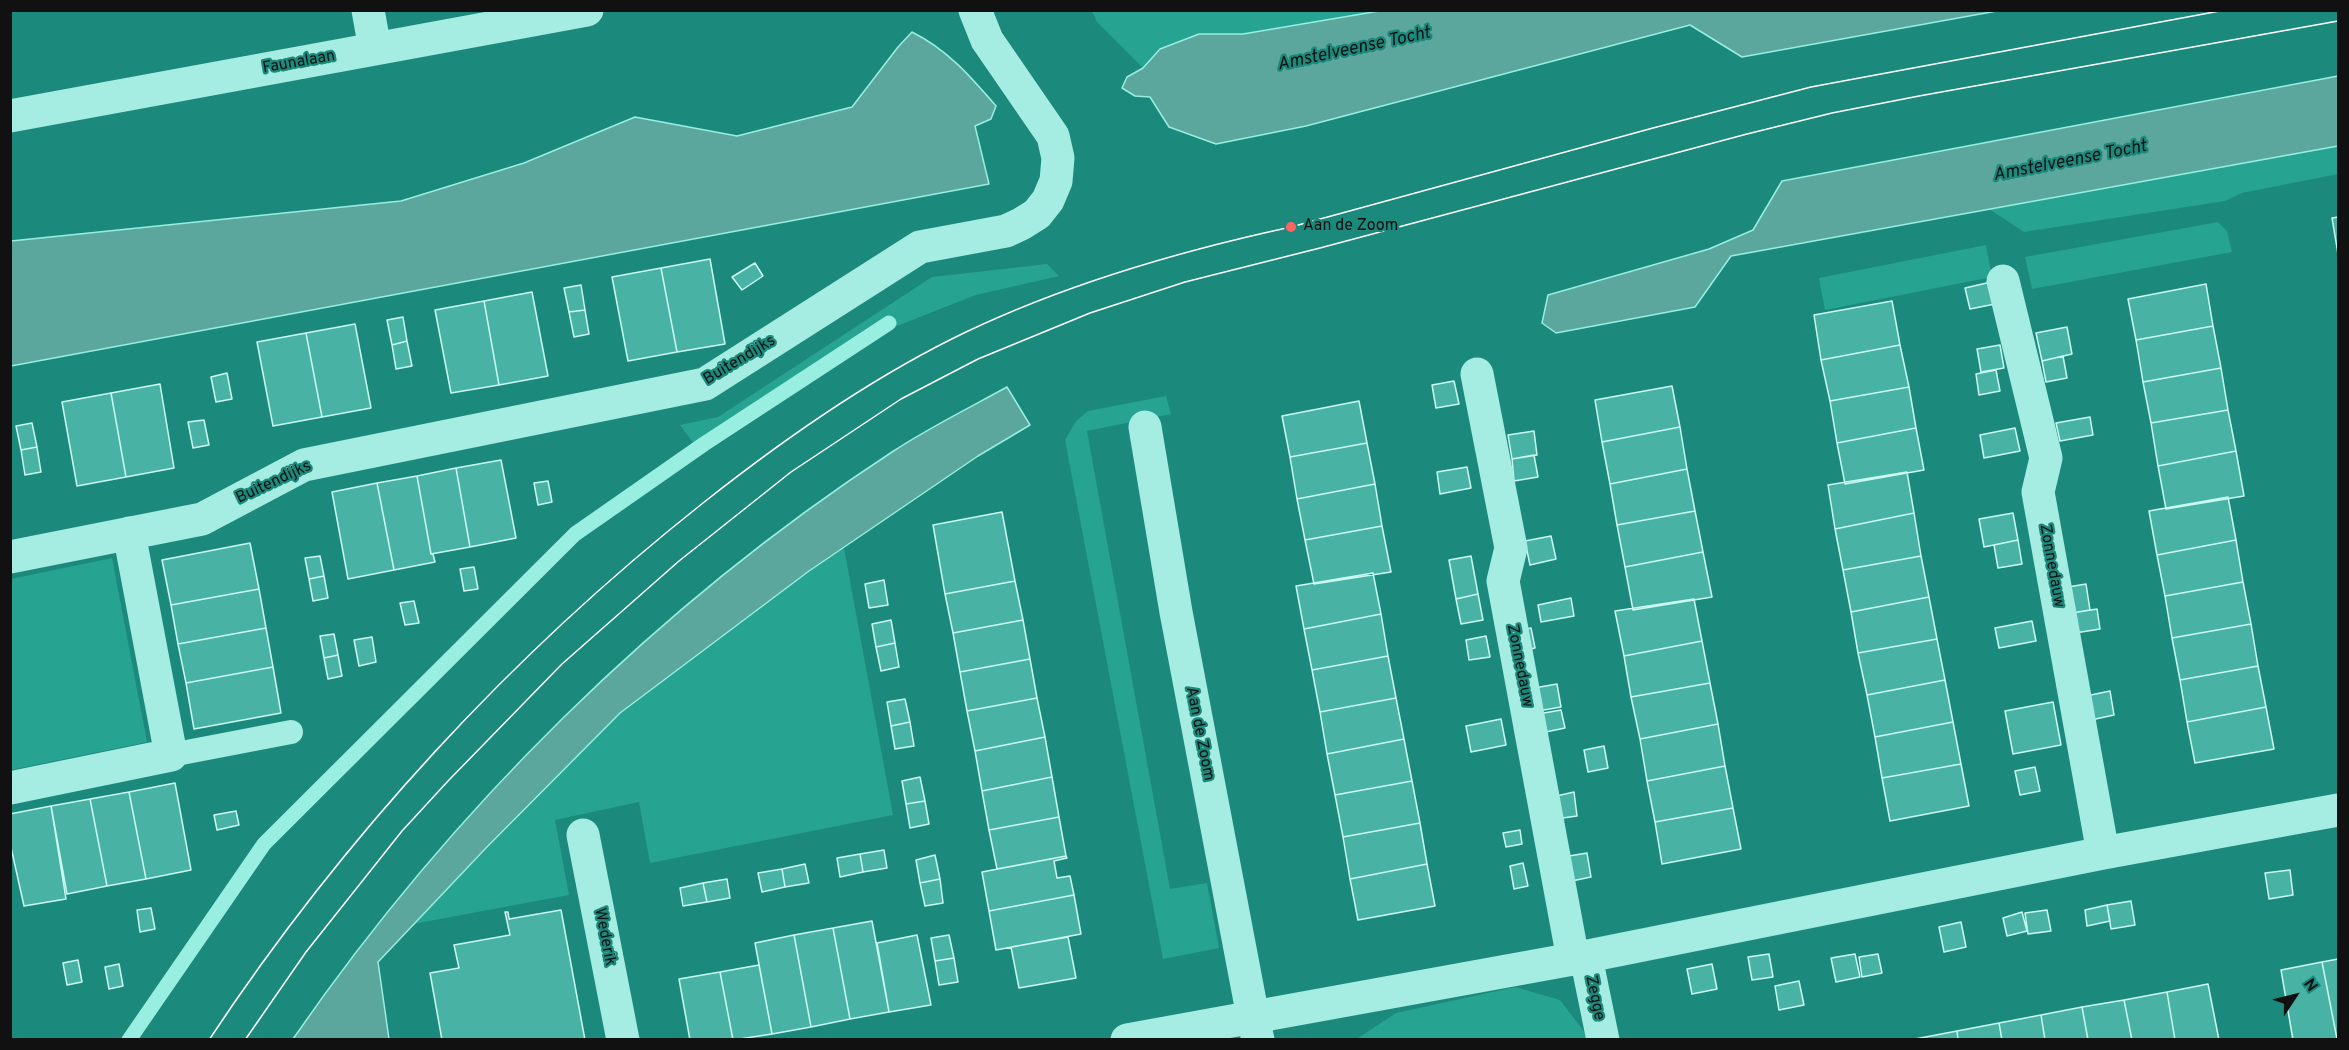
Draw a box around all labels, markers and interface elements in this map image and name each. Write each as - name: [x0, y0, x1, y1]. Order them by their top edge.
- water label: Amstelveense Tocht: [1276, 23, 1432, 77]
- street label: Faunalaan: [261, 47, 337, 79]
- water label: Amstelveense Tocht: [1991, 137, 2149, 187]
- place label: Aan de Zoom: [1303, 217, 1398, 237]
- marker: Aan de Zoom: [1284, 220, 1298, 234]
- street label: Buitendijks: [700, 332, 780, 390]
- street label: Buitendijks: [233, 457, 315, 509]
- street label: Zonnedauw: [2034, 523, 2068, 609]
- street label: Zonnedauw: [1502, 623, 1536, 709]
- street label: Aan de Zoom: [1180, 685, 1218, 783]
- street label: Wederik: [589, 906, 619, 968]
- north arrow: [2265, 966, 2325, 1026]
- street label: Zegge: [1580, 974, 1608, 1022]
- text: N: [2298, 975, 2321, 996]

